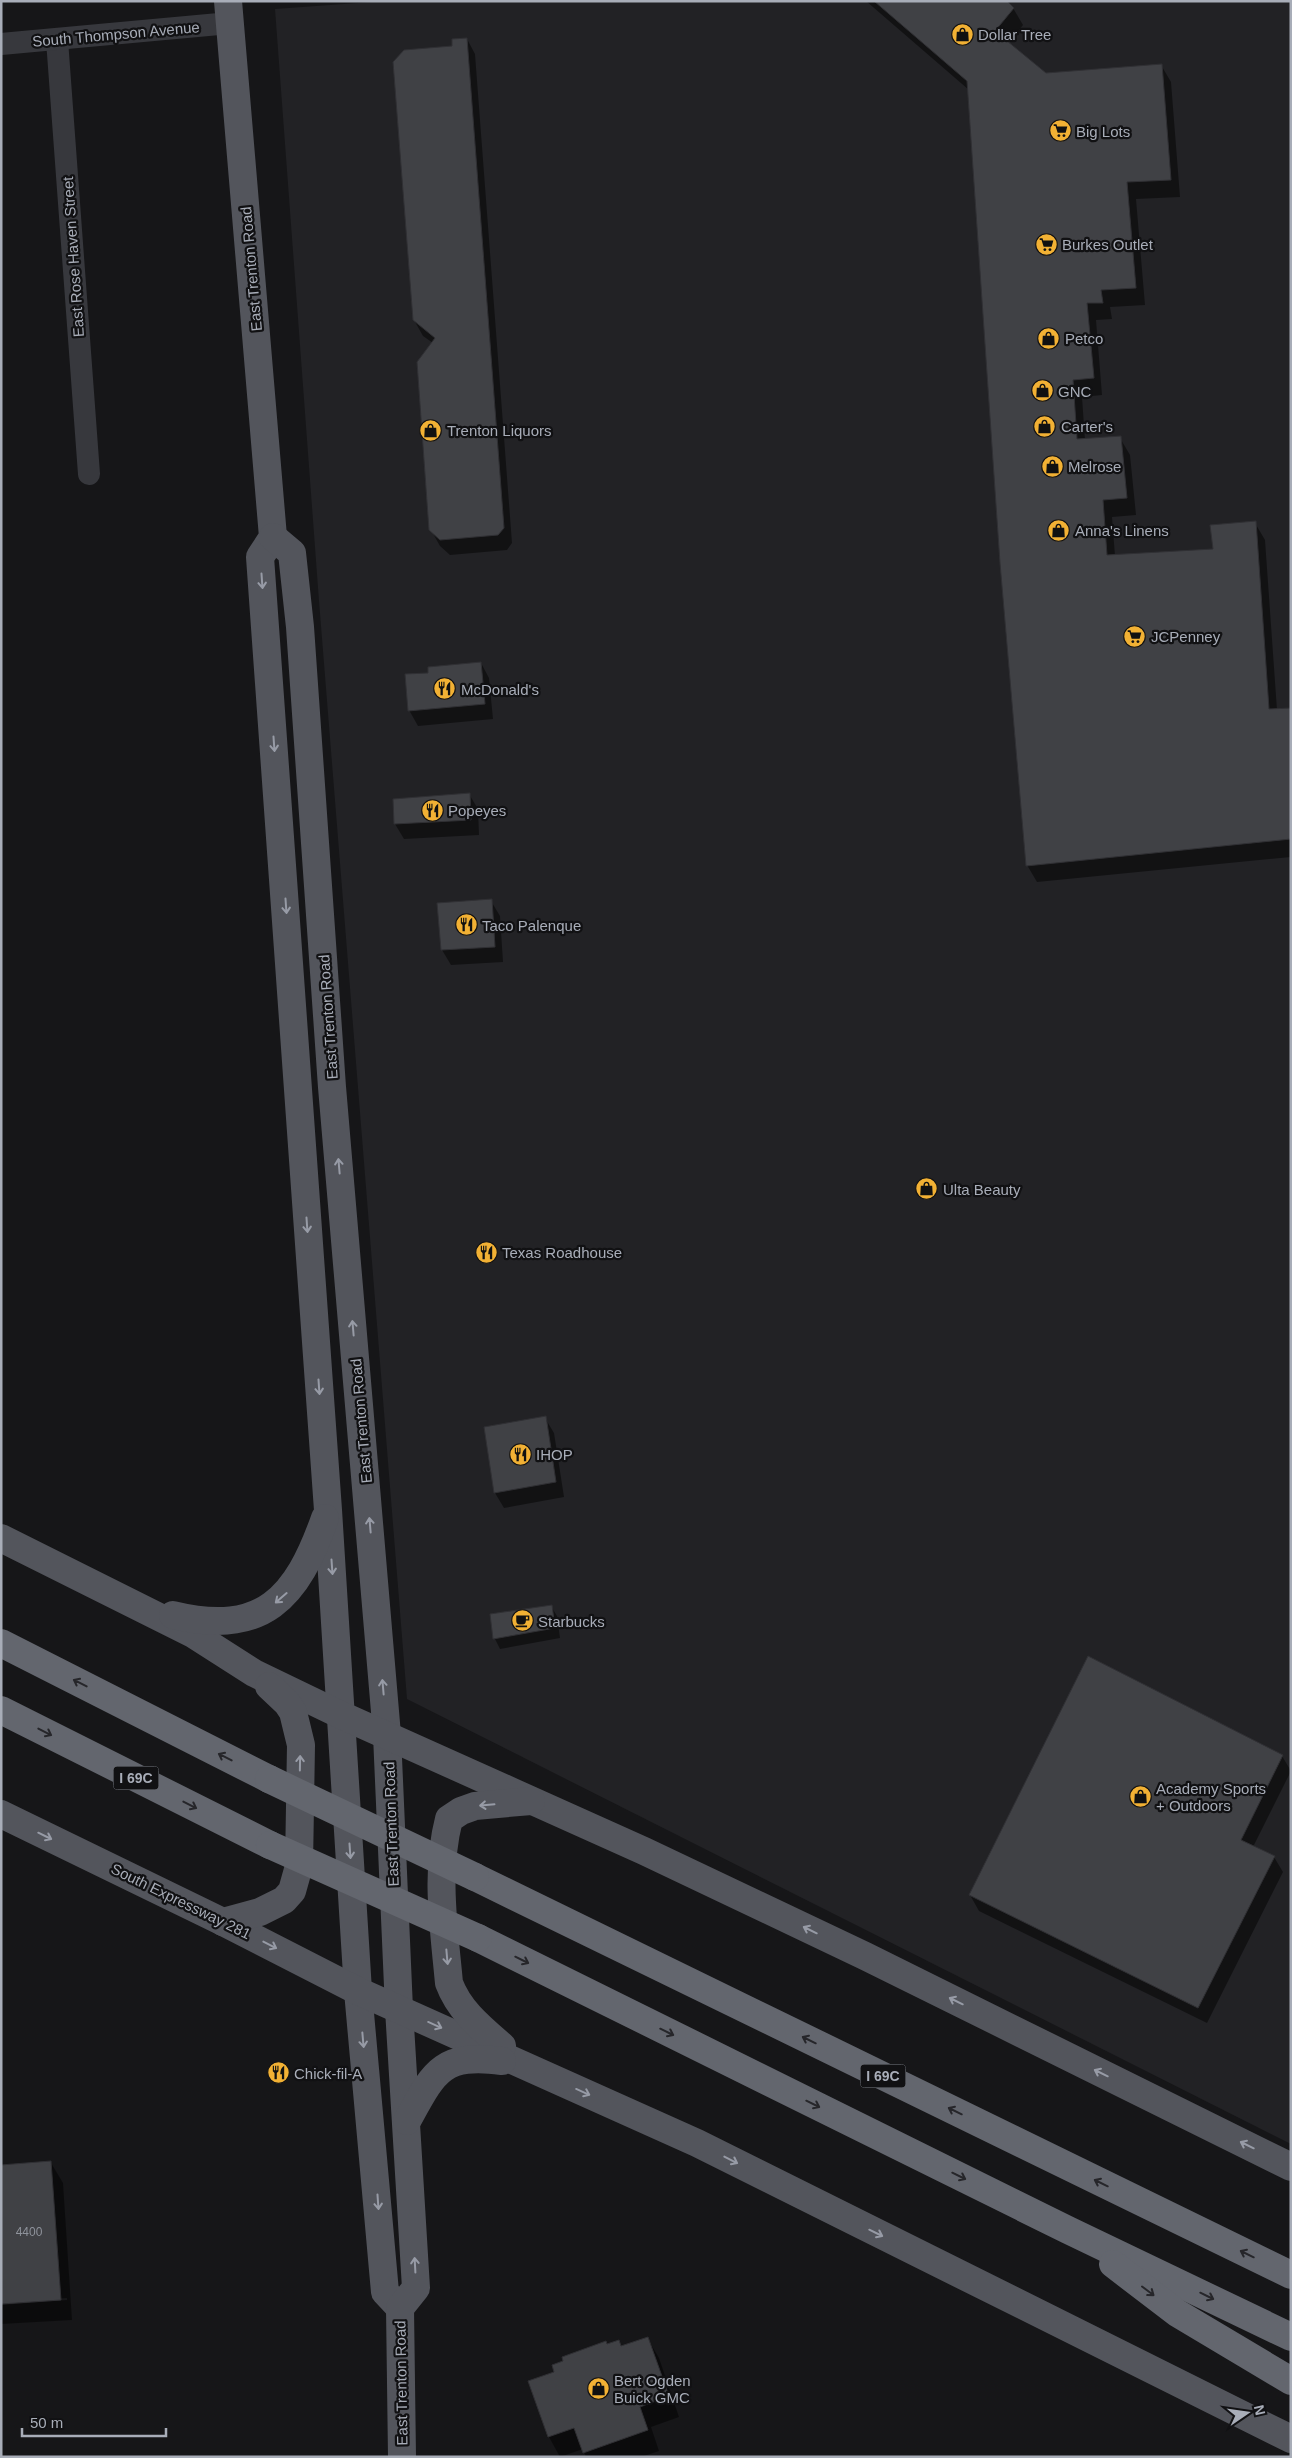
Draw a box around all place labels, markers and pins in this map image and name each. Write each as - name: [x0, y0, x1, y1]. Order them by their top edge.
- shop icon: Dollar Tree: [950, 22, 974, 46]
- place label: Dollar Tree: [978, 26, 1051, 43]
- supermarket icon: Big Lots: [1048, 119, 1072, 143]
- place label: Big Lots: [1076, 123, 1130, 140]
- supermarket icon: Burkes Outlet: [1034, 232, 1058, 256]
- place label: Burkes Outlet: [1062, 236, 1154, 253]
- shop icon: Petco: [1037, 326, 1061, 350]
- place label: Petco: [1065, 330, 1103, 347]
- shop icon: GNC: [1030, 379, 1054, 403]
- place label: GNC: [1058, 383, 1092, 400]
- shop icon: Carter's: [1033, 414, 1057, 438]
- shop icon: Trenton Liquors: [419, 418, 443, 442]
- place label: Carter's: [1061, 418, 1113, 435]
- place label: Trenton Liquors: [447, 422, 552, 439]
- shop icon: Melrose: [1040, 454, 1064, 478]
- place label: Melrose: [1068, 458, 1121, 475]
- shop icon: Anna's Linens: [1047, 518, 1071, 542]
- place label: Anna's Linens: [1075, 522, 1169, 539]
- supermarket icon: JCPenney: [1123, 624, 1147, 648]
- place label: JCPenney: [1151, 628, 1221, 645]
- restaurant icon: McDonald's: [433, 677, 457, 701]
- place label: McDonald's: [461, 681, 539, 698]
- restaurant icon: Popeyes: [420, 798, 444, 822]
- place label: Popeyes: [448, 802, 506, 819]
- restaurant icon: Taco Palenque: [454, 913, 478, 937]
- place label: Taco Palenque: [482, 917, 581, 934]
- shop icon: Ulta Beauty: [915, 1177, 939, 1201]
- place label: Ulta Beauty: [943, 1181, 1021, 1198]
- restaurant icon: Texas Roadhouse: [474, 1240, 498, 1264]
- place label: Texas Roadhouse: [502, 1244, 622, 1261]
- restaurant icon: IHOP: [508, 1442, 532, 1466]
- place label: IHOP: [536, 1446, 573, 1463]
- cafe icon: Starbucks: [510, 1609, 534, 1633]
- place label: Starbucks: [538, 1613, 605, 1630]
- place label: Academy Sports + Outdoors: [1156, 1780, 1266, 1814]
- shop icon: Academy Sports + Outdoors: [1128, 1785, 1152, 1809]
- restaurant icon: Chick-fil-A: [266, 2061, 290, 2085]
- place label: Chick-fil-A: [294, 2065, 362, 2082]
- place label: Bert Ogden Buick GMC: [614, 2372, 691, 2406]
- shop icon: Bert Ogden Buick GMC: [586, 2377, 610, 2401]

